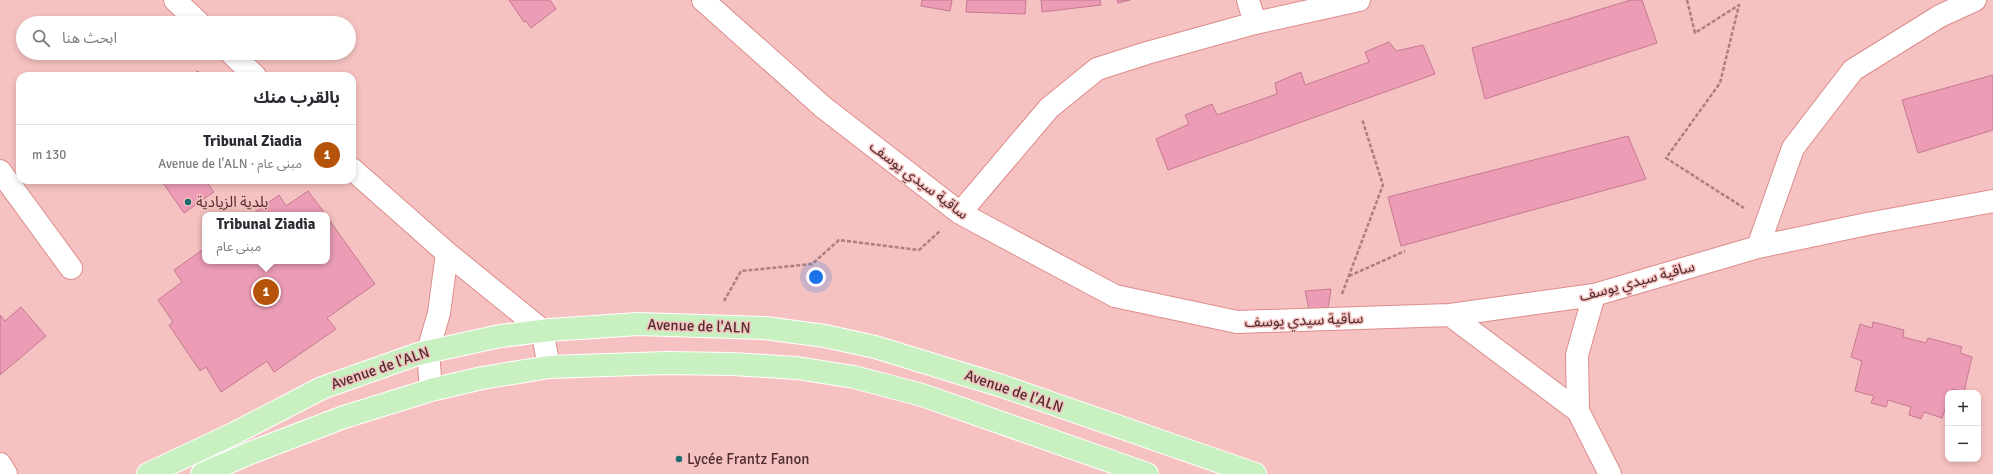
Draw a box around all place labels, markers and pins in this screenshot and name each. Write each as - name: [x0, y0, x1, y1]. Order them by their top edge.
- place label: بلدية الزيادية: [196, 193, 268, 211]
- marker: بلدية الزيادية: [183, 197, 193, 207]
- pin: 1: [253, 277, 279, 307]
- place label: Lycée Frantz Fanon: [687, 450, 810, 468]
- marker: Lycée Frantz Fanon: [674, 454, 684, 464]

